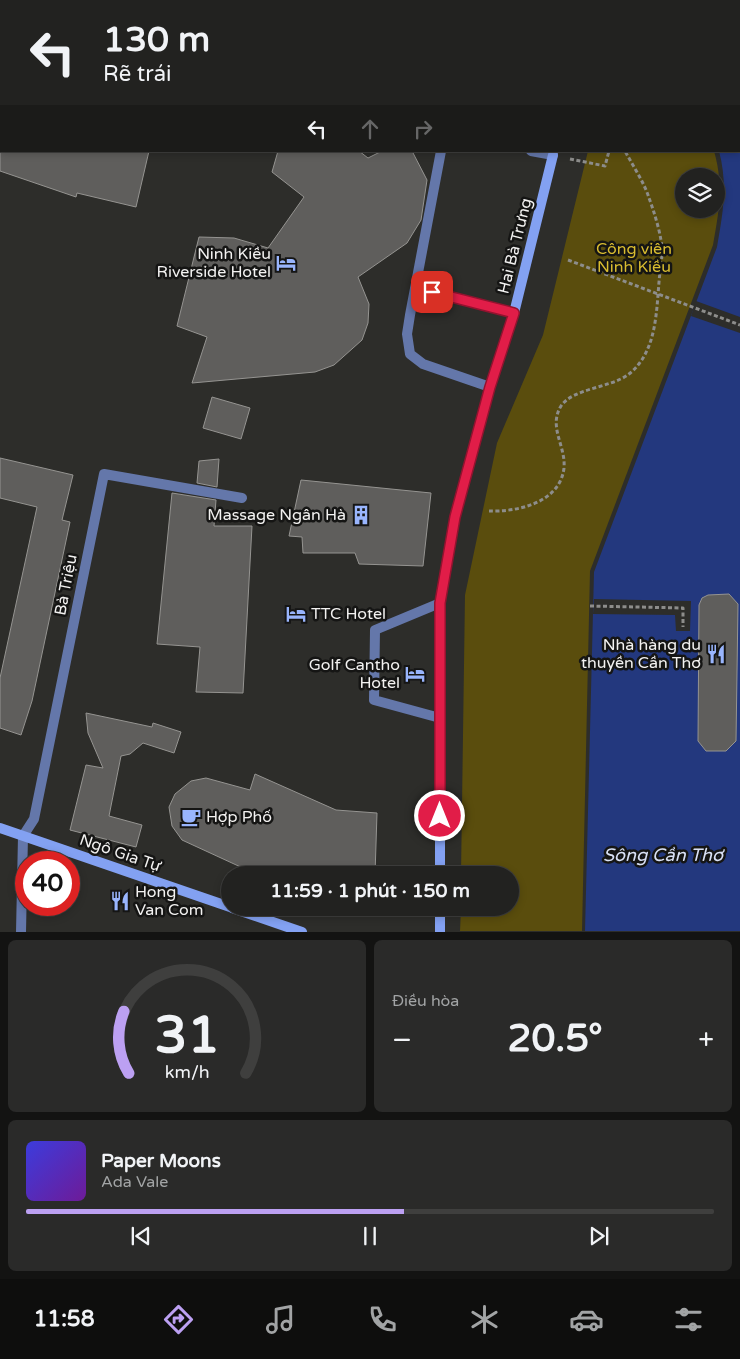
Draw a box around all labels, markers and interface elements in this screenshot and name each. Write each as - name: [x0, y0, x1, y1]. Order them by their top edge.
- text: 130 m: [103, 19, 210, 61]
- icon: left: [20, 20, 85, 85]
- text: Rẽ trái: [103, 61, 172, 87]
- icon: left: [303, 115, 331, 143]
- icon: ahead: [356, 115, 384, 143]
- icon: right: [409, 115, 437, 143]
- map controls: [675, 168, 725, 218]
- button: layers: [675, 168, 725, 218]
- street label: Hai Bà Trưng: [493, 196, 537, 296]
- park label: Công viên Ninh Kiều: [596, 239, 672, 277]
- place label: Ninh Kiều Riverside Hotel: [157, 244, 271, 282]
- hotel icon: Ninh Kiều Riverside Hotel: [275, 252, 297, 274]
- pin: [411, 271, 453, 313]
- icon: arrive: [418, 278, 446, 306]
- building icon: Massage Ngân Hà: [350, 504, 372, 526]
- place label: Massage Ngân Hà: [207, 505, 346, 525]
- street label: Bà Triệu: [50, 553, 82, 617]
- hotel icon: TTC Hotel: [285, 603, 307, 625]
- place label: TTC Hotel: [311, 604, 386, 624]
- place label: Nhà hàng du thuyền Cần Thơ: [581, 635, 701, 673]
- restaurant icon: Nhà hàng du thuyền Cần Thơ: [705, 643, 727, 665]
- place label: Golf Cantho Hotel: [309, 655, 400, 693]
- hotel icon: Golf Cantho Hotel: [404, 663, 426, 685]
- position arrow: [413, 789, 465, 841]
- cafe icon: Hợp Phố: [180, 806, 202, 828]
- place label: Hợp Phố: [206, 807, 272, 827]
- street label: Ngô Gia Tự: [77, 830, 164, 877]
- water label: Sông Cần Thơ: [603, 844, 725, 866]
- speed limit sign: 40: [15, 851, 80, 916]
- text: 11:59 · 1 phút · 150 m: [270, 880, 470, 902]
- place label: Hong Van Com: [135, 882, 203, 920]
- restaurant icon: Hong Van Com: [109, 890, 131, 912]
- text: Điều hòa: [392, 991, 459, 1011]
- text: 31: [154, 1004, 220, 1067]
- text: 20.5°: [508, 1016, 603, 1062]
- text: −: [392, 1023, 412, 1057]
- text: +: [698, 1023, 714, 1057]
- text: km/h: [165, 1062, 209, 1083]
- text: Paper Moons: [101, 1150, 221, 1172]
- text: Ada Vale: [101, 1172, 168, 1192]
- icon: previous: [127, 1222, 155, 1250]
- icon: pause: [356, 1222, 384, 1250]
- icon: next: [585, 1222, 613, 1250]
- icon: directions: [161, 1302, 196, 1337]
- icon: music: [263, 1302, 298, 1337]
- icon: phone: [365, 1302, 400, 1337]
- icon: climate: [467, 1302, 502, 1337]
- icon: car: [569, 1302, 604, 1337]
- icon: filters: [671, 1302, 706, 1337]
- text: 11:58: [34, 1306, 94, 1332]

